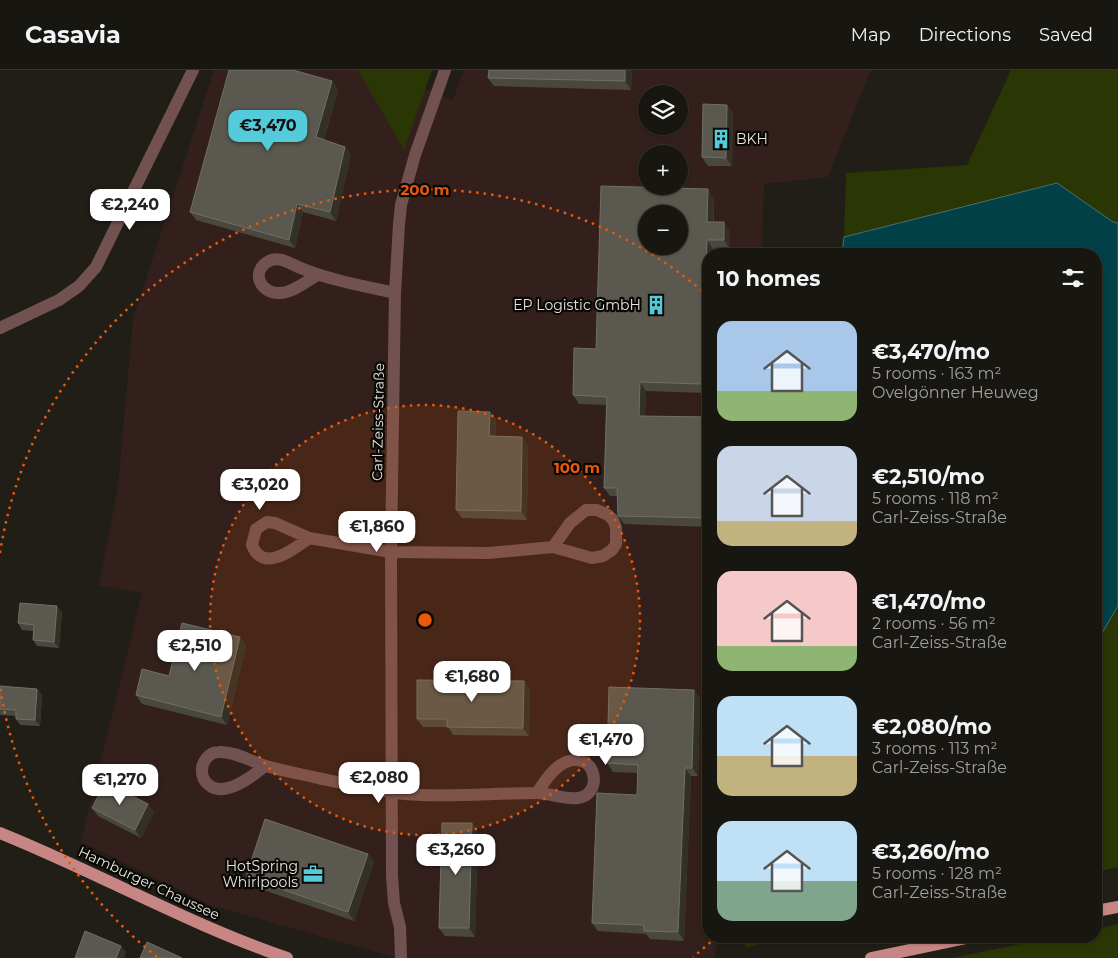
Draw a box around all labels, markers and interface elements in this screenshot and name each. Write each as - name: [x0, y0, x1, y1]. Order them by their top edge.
- text: Casavia: [25, 20, 121, 49]
- text: Map: [851, 24, 891, 46]
- text: Directions: [919, 24, 1011, 46]
- text: Saved: [1039, 24, 1093, 46]
- map controls: [638, 85, 688, 255]
- button: layers: [638, 85, 688, 135]
- pin: €3,470: [227, 109, 309, 152]
- text: €3,470: [239, 116, 297, 135]
- building icon: BKH: [710, 128, 732, 150]
- place label: BKH: [736, 130, 768, 148]
- button: +: [638, 145, 688, 195]
- text: 200 m: [400, 180, 450, 199]
- pin: €2,240: [89, 189, 171, 231]
- text: €2,240: [101, 195, 159, 214]
- button: −: [638, 205, 688, 255]
- icon: filters: [1059, 264, 1087, 292]
- text: 10 homes: [717, 266, 820, 291]
- building icon: EP Logistic GmbH: [645, 294, 667, 316]
- place label: EP Logistic GmbH: [513, 296, 641, 314]
- text: €3,470/mo: [872, 339, 990, 364]
- icon: home: [757, 341, 817, 401]
- street label: Carl-Zeiss-Straße: [368, 363, 388, 481]
- text: 5 rooms · 163 m²: [872, 364, 1001, 383]
- text: Ovelgönner Heuweg: [872, 383, 1039, 402]
- text: 100 m: [554, 458, 600, 477]
- text: €2,510/mo: [872, 464, 984, 489]
- icon: home: [757, 466, 817, 526]
- pin: €3,020: [219, 468, 301, 511]
- text: €3,020: [231, 475, 289, 494]
- text: 5 rooms · 118 m²: [872, 489, 999, 508]
- text: Carl-Zeiss-Straße: [872, 508, 1007, 527]
- pin: €1,860: [336, 510, 418, 553]
- text: €1,860: [349, 517, 405, 536]
- text: €1,470/mo: [872, 589, 986, 614]
- icon: home: [757, 591, 817, 651]
- centre of rings: [416, 611, 434, 629]
- text: 2 rooms · 56 m²: [872, 614, 996, 633]
- pin: €2,510: [154, 630, 236, 672]
- text: Carl-Zeiss-Straße: [872, 633, 1007, 652]
- text: €2,510: [168, 636, 222, 655]
- pin: €1,680: [431, 660, 513, 703]
- text: €1,680: [444, 667, 500, 686]
- text: €2,080/mo: [872, 714, 992, 739]
- icon: home: [757, 716, 817, 776]
- pin: €1,470: [565, 724, 647, 766]
- text: €1,470: [579, 730, 633, 749]
- text: 3 rooms · 113 m²: [872, 739, 997, 758]
- text: Carl-Zeiss-Straße: [872, 758, 1007, 777]
- pin: €2,080: [338, 762, 420, 804]
- pin: €1,270: [79, 764, 161, 806]
- text: €2,080: [350, 768, 408, 787]
- text: €1,270: [93, 770, 147, 789]
- pin: €3,260: [415, 834, 497, 876]
- text: €3,260/mo: [872, 839, 990, 864]
- text: €3,260: [427, 840, 485, 859]
- icon: home: [757, 841, 817, 901]
- street label: Hamburger Chaussee: [76, 842, 222, 924]
- place label: HotSpring Whirlpools: [223, 857, 298, 891]
- office icon: HotSpring Whirlpools: [302, 863, 324, 885]
- text: 5 rooms · 128 m²: [872, 864, 1002, 883]
- text: Carl-Zeiss-Straße: [872, 883, 1007, 902]

